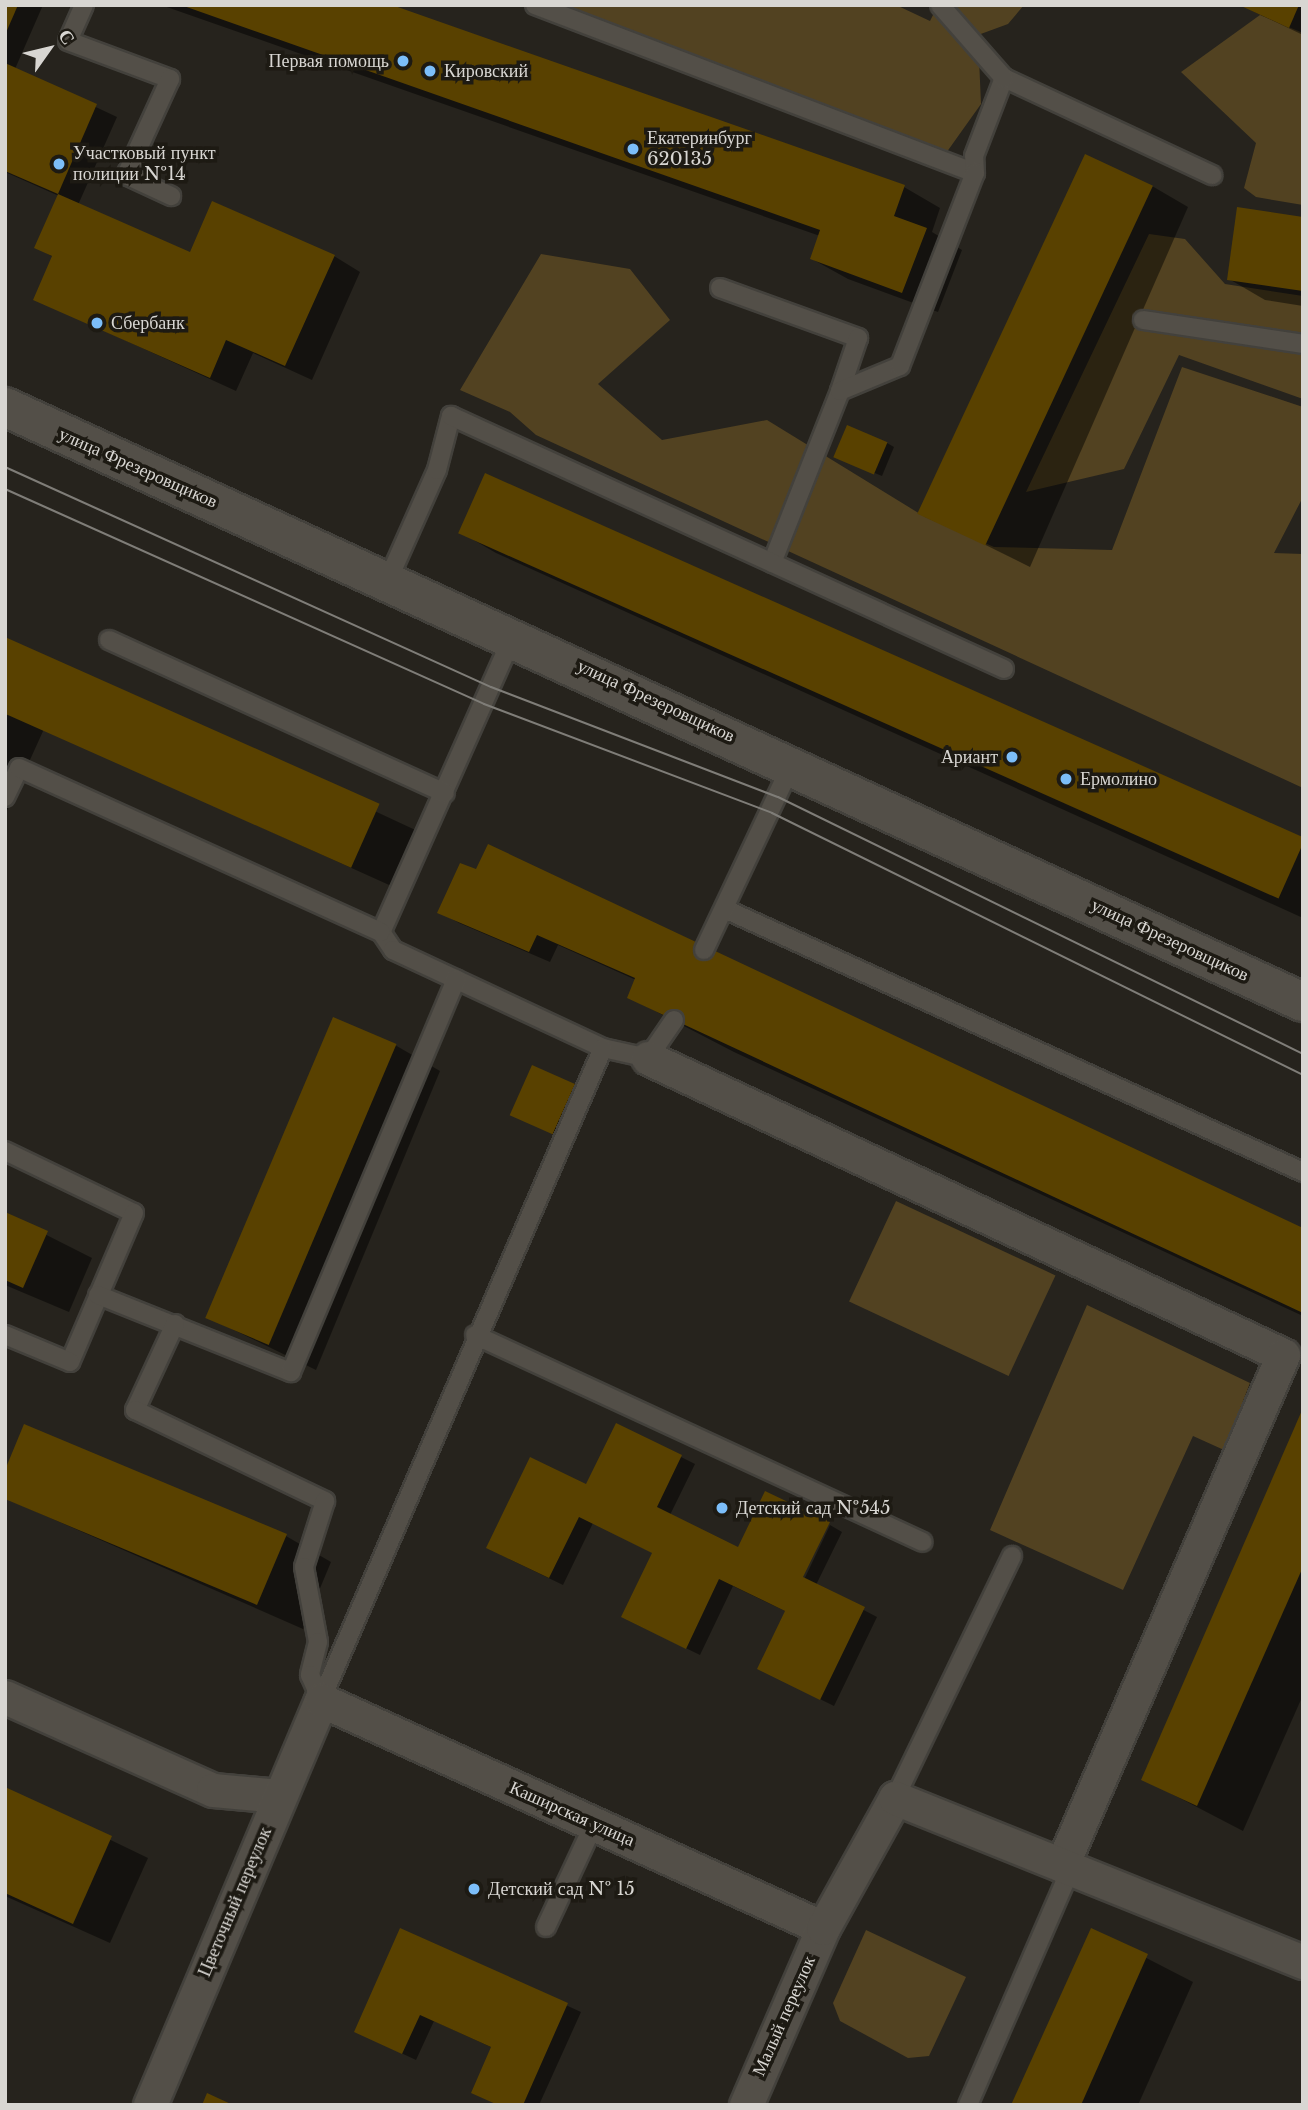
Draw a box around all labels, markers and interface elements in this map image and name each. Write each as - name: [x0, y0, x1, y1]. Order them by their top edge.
- north arrow: [14, 14, 84, 84]
- text: С: [53, 25, 80, 49]
- place label: Первая помощь: [269, 50, 389, 72]
- marker: Первая помощь: [395, 53, 411, 69]
- place label: Кировский: [444, 60, 528, 82]
- marker: Кировский: [422, 63, 438, 79]
- place label: Екатеринбург 620135: [647, 128, 752, 170]
- marker: Екатеринбург 620135: [625, 141, 641, 157]
- place label: Участковый пункт полиции №14: [73, 143, 216, 186]
- marker: Участковый пункт полиции №14: [51, 156, 67, 172]
- place label: Сбербанк: [111, 312, 185, 334]
- marker: Сбербанк: [89, 315, 105, 331]
- street label: улица Фрезеровщиков: [55, 423, 221, 513]
- street label: улица Фрезеровщиков: [574, 655, 738, 747]
- place label: Ариант: [941, 746, 998, 768]
- marker: Ариант: [1004, 749, 1020, 765]
- place label: Ермолино: [1080, 768, 1157, 790]
- marker: Ермолино: [1058, 771, 1074, 787]
- street label: улица Фрезеровщиков: [1088, 894, 1252, 986]
- place label: Детский сад №545: [736, 1497, 890, 1519]
- marker: Детский сад №545: [714, 1500, 730, 1516]
- street label: Каширская улица: [506, 1777, 638, 1851]
- street label: Цветочный переулок: [194, 1824, 276, 1980]
- place label: Детский сад № 15: [488, 1878, 635, 1900]
- marker: Детский сад № 15: [466, 1881, 482, 1897]
- street label: Малый переулок: [748, 1953, 820, 2079]

